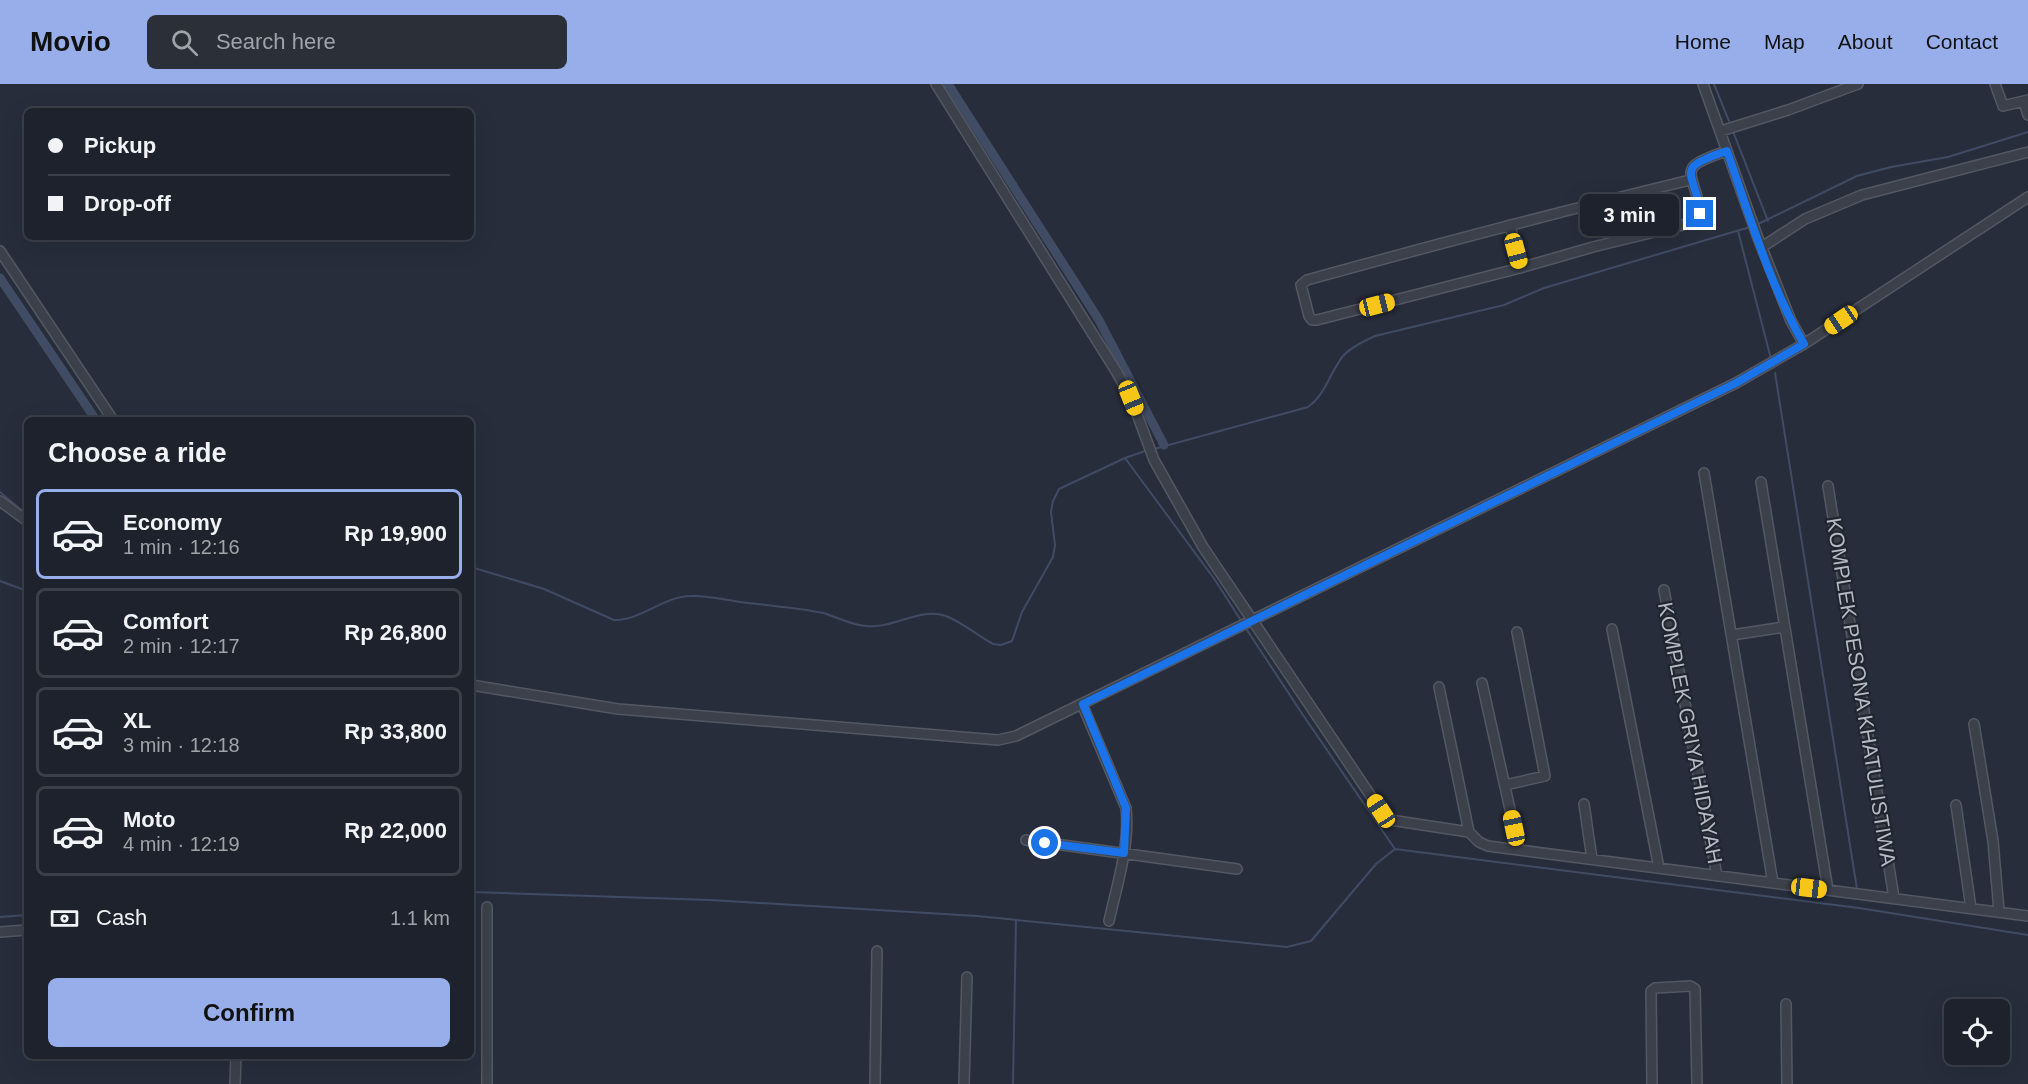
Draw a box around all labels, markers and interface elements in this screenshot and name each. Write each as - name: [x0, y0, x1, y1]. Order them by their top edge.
- search box: [147, 15, 567, 69]
- text: Movio: [30, 26, 111, 57]
- icon: search: [168, 26, 201, 59]
- text: Search here: [216, 29, 336, 54]
- text: Home: [1675, 30, 1731, 53]
- text: Map: [1764, 30, 1805, 53]
- text: About: [1838, 30, 1893, 53]
- text: Contact: [1926, 30, 1998, 53]
- text: Pickup: [84, 133, 156, 158]
- text: Drop-off: [84, 191, 171, 216]
- callout: 3 min: [1580, 193, 1679, 235]
- route end: [1686, 200, 1713, 227]
- text: 3 min: [1603, 204, 1656, 226]
- car: [1503, 231, 1529, 271]
- car: [1357, 292, 1397, 318]
- car: [1821, 302, 1861, 338]
- car: [1116, 378, 1146, 418]
- text: Choose a ride: [48, 438, 227, 468]
- icon: car: [51, 507, 105, 561]
- text: Economy: [123, 510, 222, 535]
- street label: KOMPLEK PESONA KHATULISTIWA: [1823, 516, 1900, 868]
- text: Rp 19,900: [344, 521, 447, 546]
- text: 1 min · 12:16: [123, 536, 240, 558]
- street label: KOMPLEK GRIYA HIDAYAH: [1654, 600, 1727, 866]
- icon: car: [51, 606, 105, 660]
- text: Comfort: [123, 609, 209, 634]
- text: Rp 26,800: [344, 620, 447, 645]
- text: 2 min · 12:17: [123, 635, 240, 657]
- icon: car: [51, 705, 105, 759]
- text: XL: [123, 708, 151, 733]
- text: Rp 33,800: [344, 719, 447, 744]
- text: 3 min · 12:18: [123, 734, 240, 756]
- car: [1364, 791, 1398, 831]
- icon: car: [51, 804, 105, 858]
- text: Moto: [123, 807, 176, 832]
- car: [1501, 809, 1527, 847]
- text: Rp 22,000: [344, 818, 447, 843]
- route start: [1031, 829, 1058, 856]
- text: 4 min · 12:19: [123, 833, 240, 855]
- car: [1790, 877, 1828, 899]
- icon: cash: [48, 902, 81, 935]
- text: Cash: [96, 905, 147, 930]
- text: 1.1 km: [390, 907, 450, 929]
- button: Confirm: [48, 978, 450, 1047]
- map controls: [1944, 999, 2010, 1065]
- button: locate: [1944, 999, 2010, 1065]

